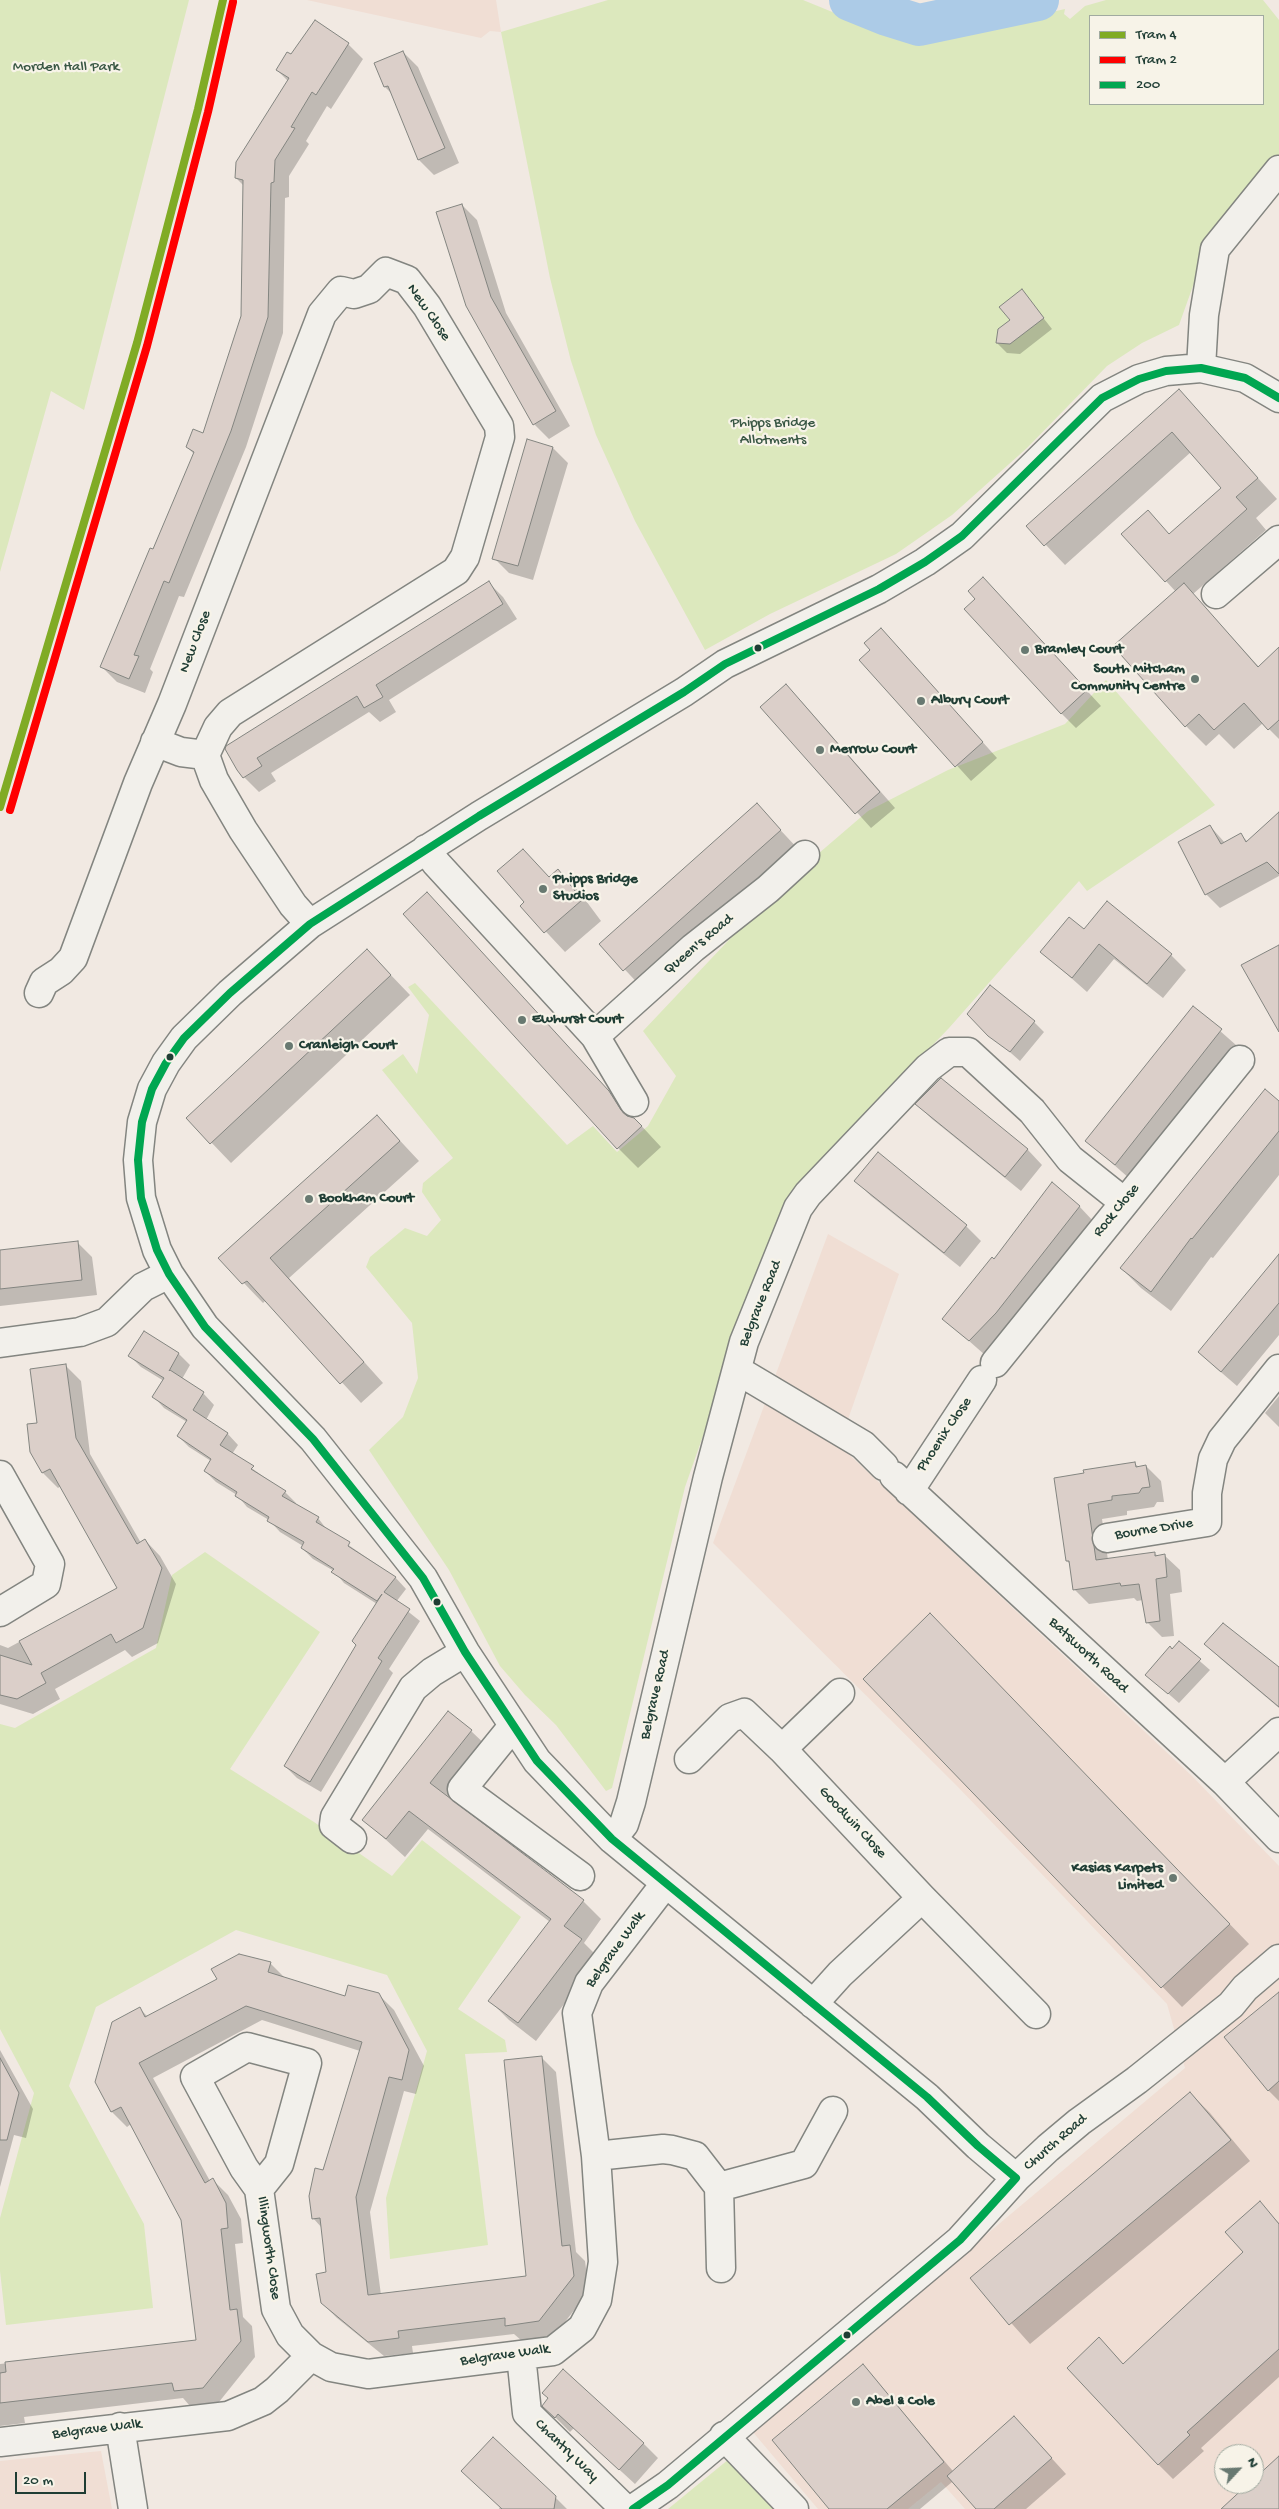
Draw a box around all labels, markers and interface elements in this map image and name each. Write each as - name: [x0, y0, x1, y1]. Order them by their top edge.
- legend: [1089, 15, 1264, 105]
- text: Tram 4: [1136, 26, 1177, 44]
- text: Tram 2: [1136, 51, 1177, 69]
- park label: Morden Hall Park: [13, 59, 119, 77]
- text: 200: [1136, 76, 1160, 94]
- street label: New Close: [402, 281, 454, 345]
- park label: Phipps Bridge Allotments: [731, 415, 815, 450]
- street label: New Close: [176, 608, 216, 676]
- place label: Bramley Court: [1035, 641, 1123, 659]
- unlabelled marker: [753, 643, 763, 653]
- marker: Bramley Court: [1019, 644, 1031, 656]
- place label: South Mitcham Community Centre: [1071, 661, 1185, 696]
- marker: South Mitcham Community Centre: [1189, 673, 1201, 685]
- place label: Albury Court: [931, 692, 1009, 710]
- marker: Albury Court: [915, 695, 927, 707]
- place label: Merrow Court: [830, 741, 916, 759]
- marker: Merrow Court: [814, 744, 826, 756]
- place label: Phipps Bridge Studios: [553, 871, 638, 906]
- marker: Phipps Bridge Studios: [537, 883, 549, 895]
- street label: Queen's Road: [661, 911, 737, 979]
- place label: Ewhurst Court: [532, 1011, 623, 1029]
- marker: Ewhurst Court: [516, 1014, 528, 1026]
- place label: Cranleigh Court: [299, 1037, 397, 1055]
- marker: Cranleigh Court: [283, 1040, 295, 1052]
- unlabelled marker: [165, 1052, 175, 1062]
- street label: Rock Close: [1090, 1181, 1144, 1241]
- place label: Bookham Court: [319, 1190, 414, 1208]
- marker: Bookham Court: [303, 1193, 315, 1205]
- street label: Belgrave Road: [736, 1258, 786, 1350]
- street label: Phoenix Close: [913, 1394, 977, 1476]
- street label: Bourne Drive: [1114, 1515, 1194, 1545]
- unlabelled marker: [432, 1597, 442, 1607]
- street label: Batsworth Road: [1044, 1614, 1132, 1698]
- street label: Belgrave Road: [637, 1648, 675, 1742]
- street label: Goodwin Close: [814, 1783, 890, 1863]
- place label: Kasias Karpets Limited: [1072, 1860, 1163, 1895]
- marker: Kasias Karpets Limited: [1167, 1872, 1179, 1884]
- street label: Belgrave Walk: [582, 1908, 650, 1992]
- street label: Church Road: [1021, 2111, 1091, 2175]
- street label: Illingworth Close: [252, 2195, 284, 2301]
- unlabelled marker: [842, 2330, 852, 2340]
- street label: Belgrave Walk: [459, 2341, 551, 2371]
- place label: Abel & Cole: [866, 2393, 935, 2411]
- marker: Abel & Cole: [850, 2396, 862, 2408]
- street label: Belgrave Walk: [51, 2416, 143, 2444]
- street label: Chantry Way: [530, 2416, 602, 2486]
- north arrow: [1214, 2444, 1264, 2494]
- text: N: [1243, 2455, 1262, 2471]
- scale bar: [18, 2462, 89, 2494]
- text: 20 m: [23, 2472, 53, 2490]

